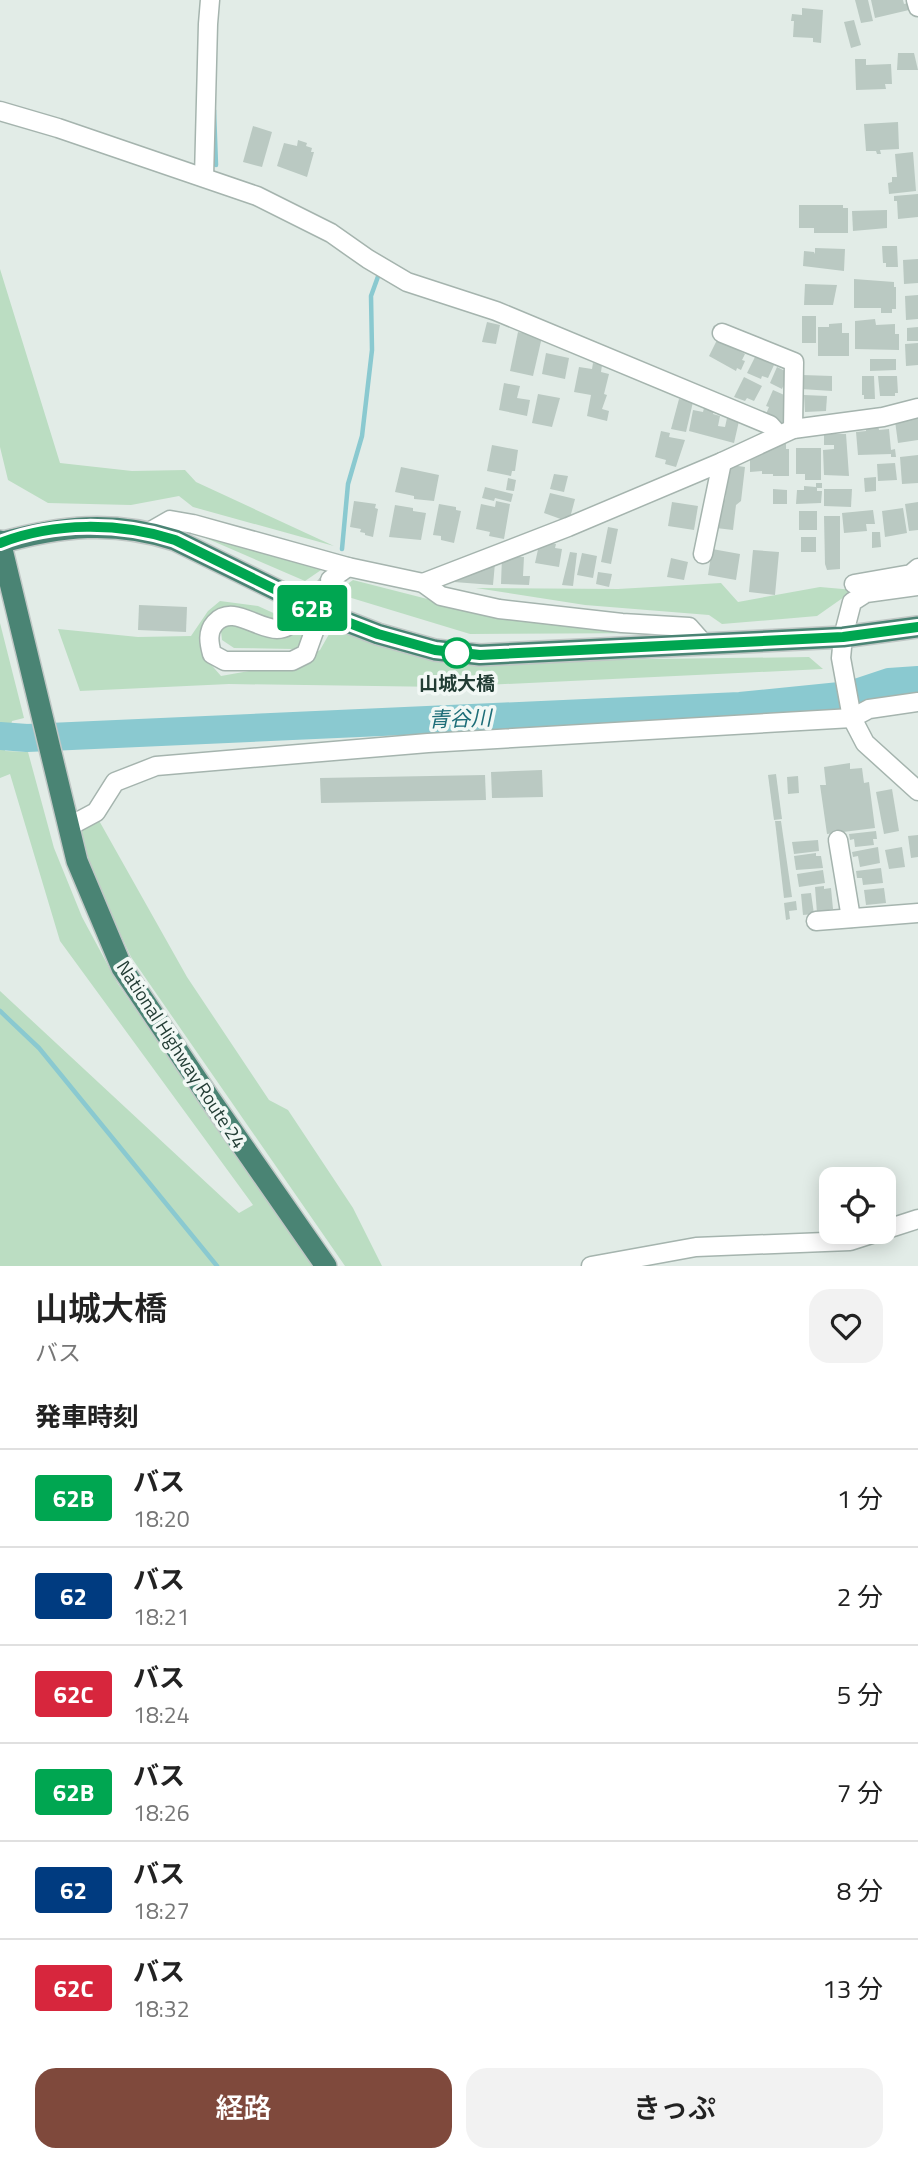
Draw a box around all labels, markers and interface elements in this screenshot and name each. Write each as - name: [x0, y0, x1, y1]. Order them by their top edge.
- line badge: 62B: [272, 585, 352, 631]
- text: 62B: [291, 590, 333, 626]
- marker: 山城大橋: [442, 638, 472, 668]
- place label: 山城大橋: [419, 668, 495, 697]
- water label: 青谷川: [428, 701, 494, 735]
- street label: National Highway Route 24: [110, 954, 254, 1154]
- map controls: [819, 1167, 896, 1244]
- button: locate: [819, 1167, 896, 1244]
- text: 山城大橋: [35, 1283, 167, 1333]
- button: heart: [809, 1289, 883, 1363]
- text: バス: [35, 1335, 81, 1370]
- text: 発車時刻: [35, 1397, 139, 1436]
- text: バス: [133, 1462, 185, 1501]
- text: 1 分: [837, 1479, 883, 1518]
- text: 62B: [53, 1480, 94, 1516]
- text: 18:20: [133, 1501, 190, 1536]
- text: バス: [133, 1560, 185, 1599]
- text: 2 分: [837, 1577, 883, 1616]
- text: 62: [60, 1578, 87, 1614]
- text: 18:21: [133, 1599, 190, 1634]
- text: バス: [133, 1658, 185, 1697]
- text: 5 分: [837, 1675, 883, 1714]
- text: 62C: [54, 1676, 93, 1712]
- text: 18:24: [133, 1697, 190, 1732]
- text: バス: [133, 1756, 185, 1795]
- text: 7 分: [837, 1773, 883, 1812]
- text: 62B: [53, 1774, 94, 1810]
- text: 18:26: [133, 1795, 190, 1830]
- text: バス: [133, 1854, 185, 1893]
- text: 8 分: [837, 1871, 883, 1910]
- text: 62: [60, 1872, 87, 1908]
- text: 18:27: [133, 1893, 190, 1928]
- text: バス: [133, 1952, 185, 1991]
- text: 13 分: [822, 1969, 883, 2008]
- text: 62C: [54, 1970, 93, 2006]
- text: 18:32: [133, 1991, 190, 2026]
- button: 経路: [35, 2068, 452, 2148]
- button: きっぷ: [466, 2068, 883, 2148]

